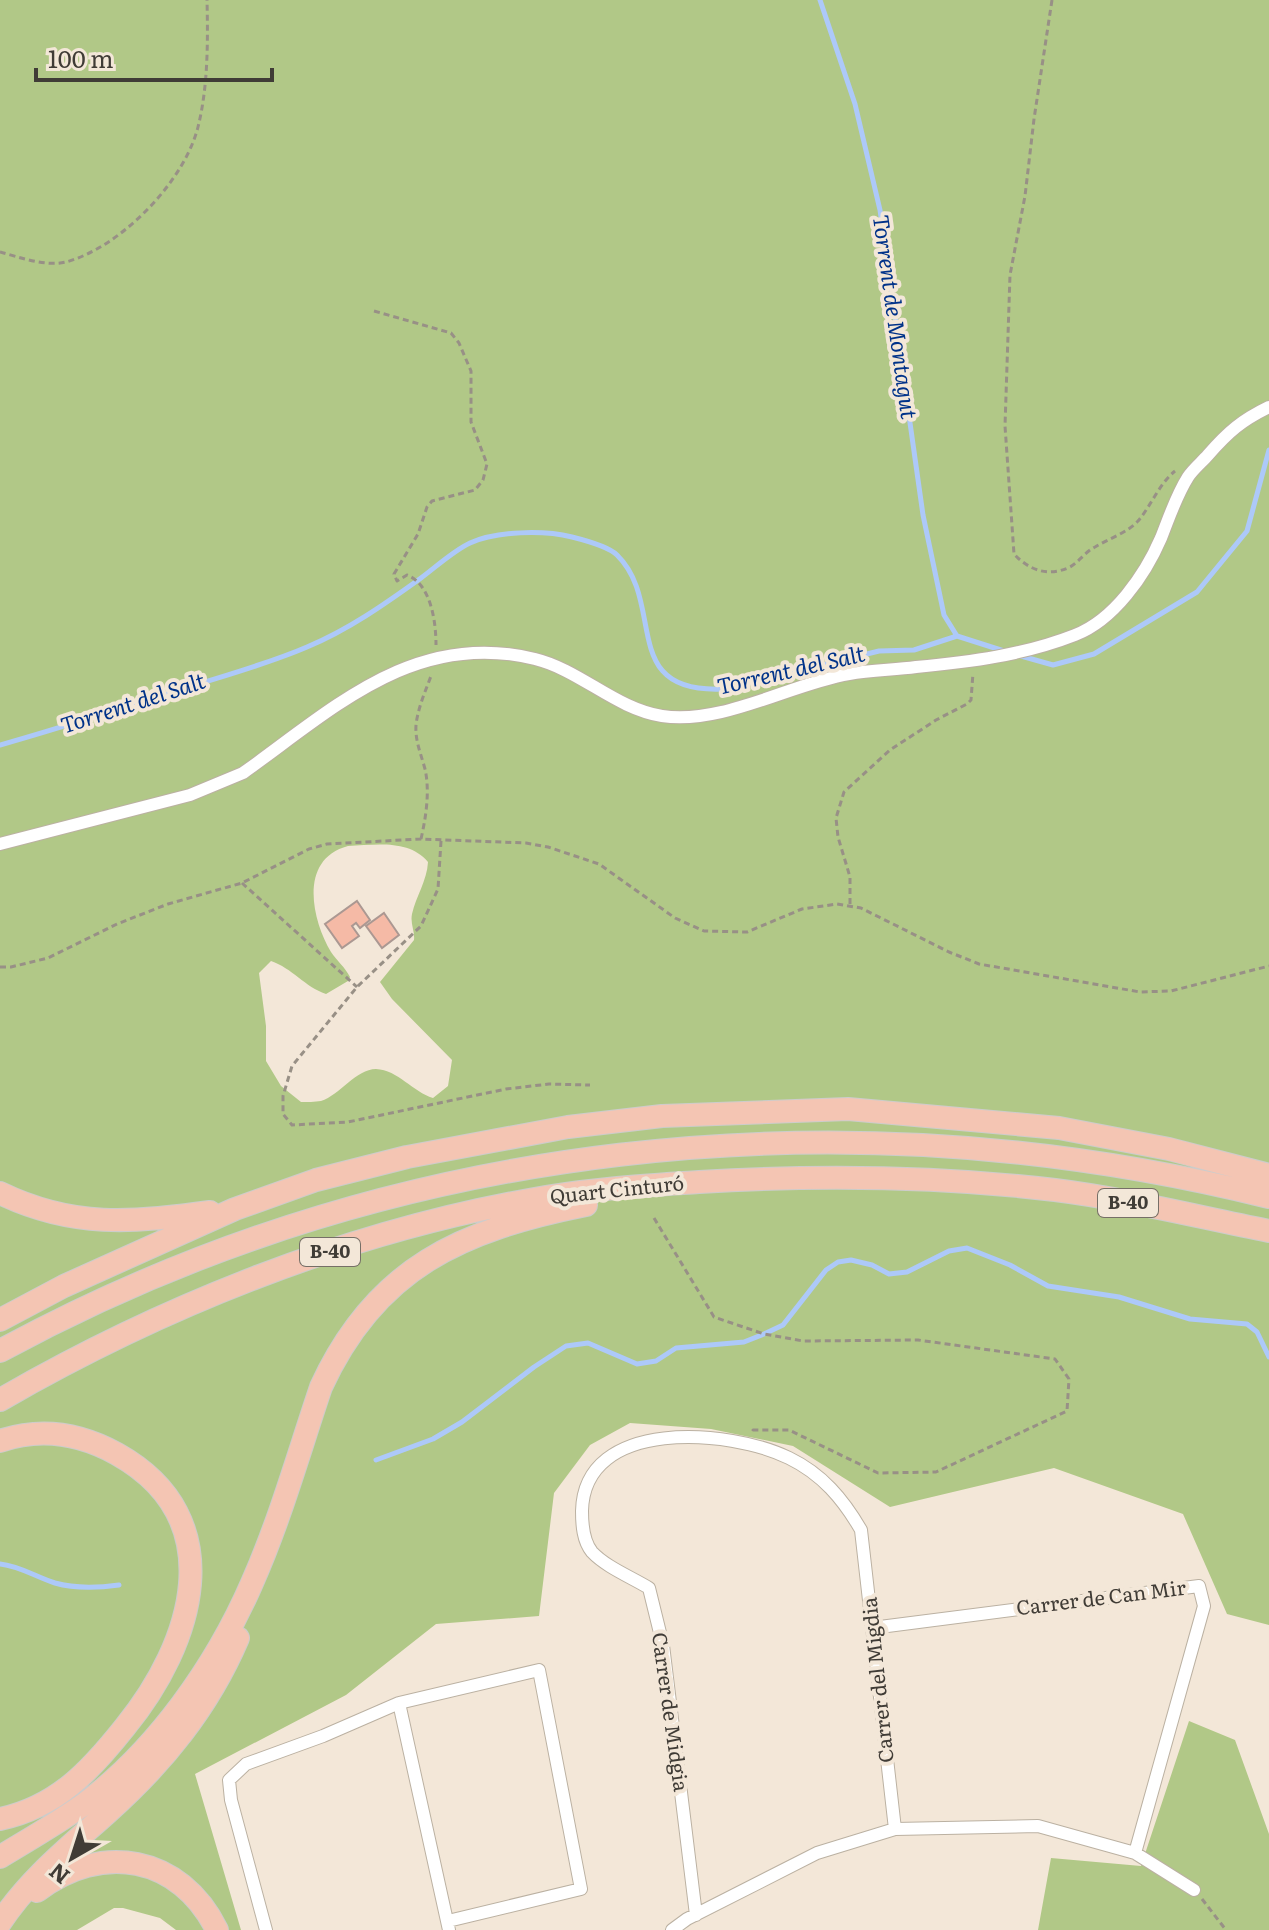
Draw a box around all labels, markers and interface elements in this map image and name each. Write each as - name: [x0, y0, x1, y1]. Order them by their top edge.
- scale bar: [36, 32, 272, 82]
- text: 100 m: [48, 40, 114, 75]
- water label: Torrent de Montagut: [866, 213, 927, 421]
- water label: Torrent del Salt: [714, 636, 868, 702]
- water label: Torrent del Salt: [56, 663, 209, 741]
- street label: Quart Cinturó: [548, 1166, 685, 1210]
- road number: B-40: [1098, 1189, 1158, 1217]
- road number: B-40: [300, 1238, 360, 1266]
- street label: Carrer de Can Mir: [1014, 1571, 1188, 1621]
- street label: Carrer del Migdia: [852, 1596, 900, 1765]
- street label: Carrer de Midgia: [646, 1630, 698, 1793]
- north arrow: [32, 1818, 112, 1898]
- text: N: [41, 1856, 76, 1893]

